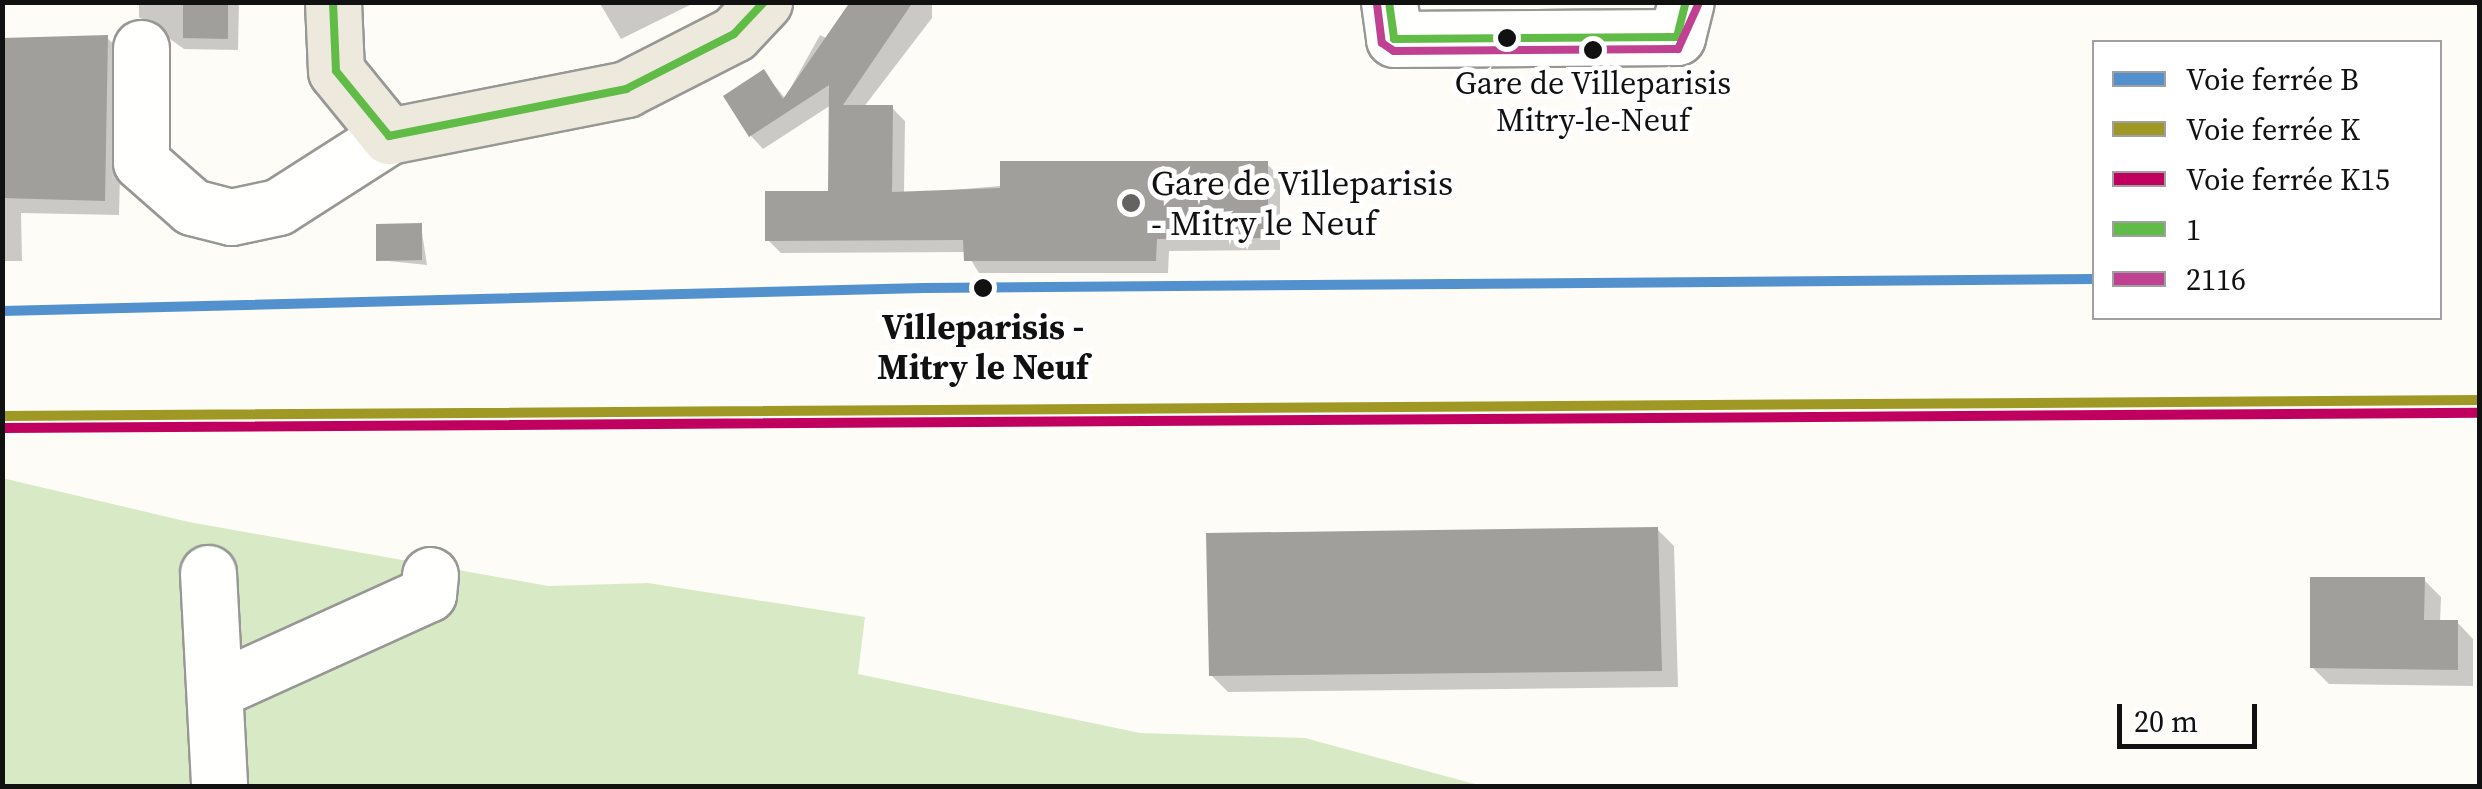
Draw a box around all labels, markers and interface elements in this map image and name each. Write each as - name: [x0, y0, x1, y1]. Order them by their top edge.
- unlabelled marker: [1497, 28, 1517, 48]
- marker: Gare de Villeparisis Mitry-le-Neuf: [1583, 40, 1603, 60]
- legend: [2092, 40, 2442, 320]
- text: Voie ferrée B: [2186, 59, 2359, 100]
- place label: Gare de Villeparisis Mitry-le-Neuf: [1454, 65, 1732, 140]
- text: Voie ferrée K: [2186, 109, 2360, 150]
- text: Voie ferrée K15: [2186, 159, 2390, 200]
- place label: Gare de Villeparisis - Mitry le Neuf: [1151, 162, 1454, 244]
- marker: Gare de Villeparisis - Mitry le Neuf: [1120, 192, 1142, 214]
- text: 1: [2186, 209, 2201, 250]
- text: 2116: [2186, 259, 2246, 300]
- marker: Villeparisis - Mitry le Neuf: [970, 275, 996, 301]
- place label: Villeparisis - Mitry le Neuf: [877, 306, 1089, 388]
- scale bar: [2122, 684, 2262, 746]
- text: 20 m: [2134, 701, 2198, 742]

